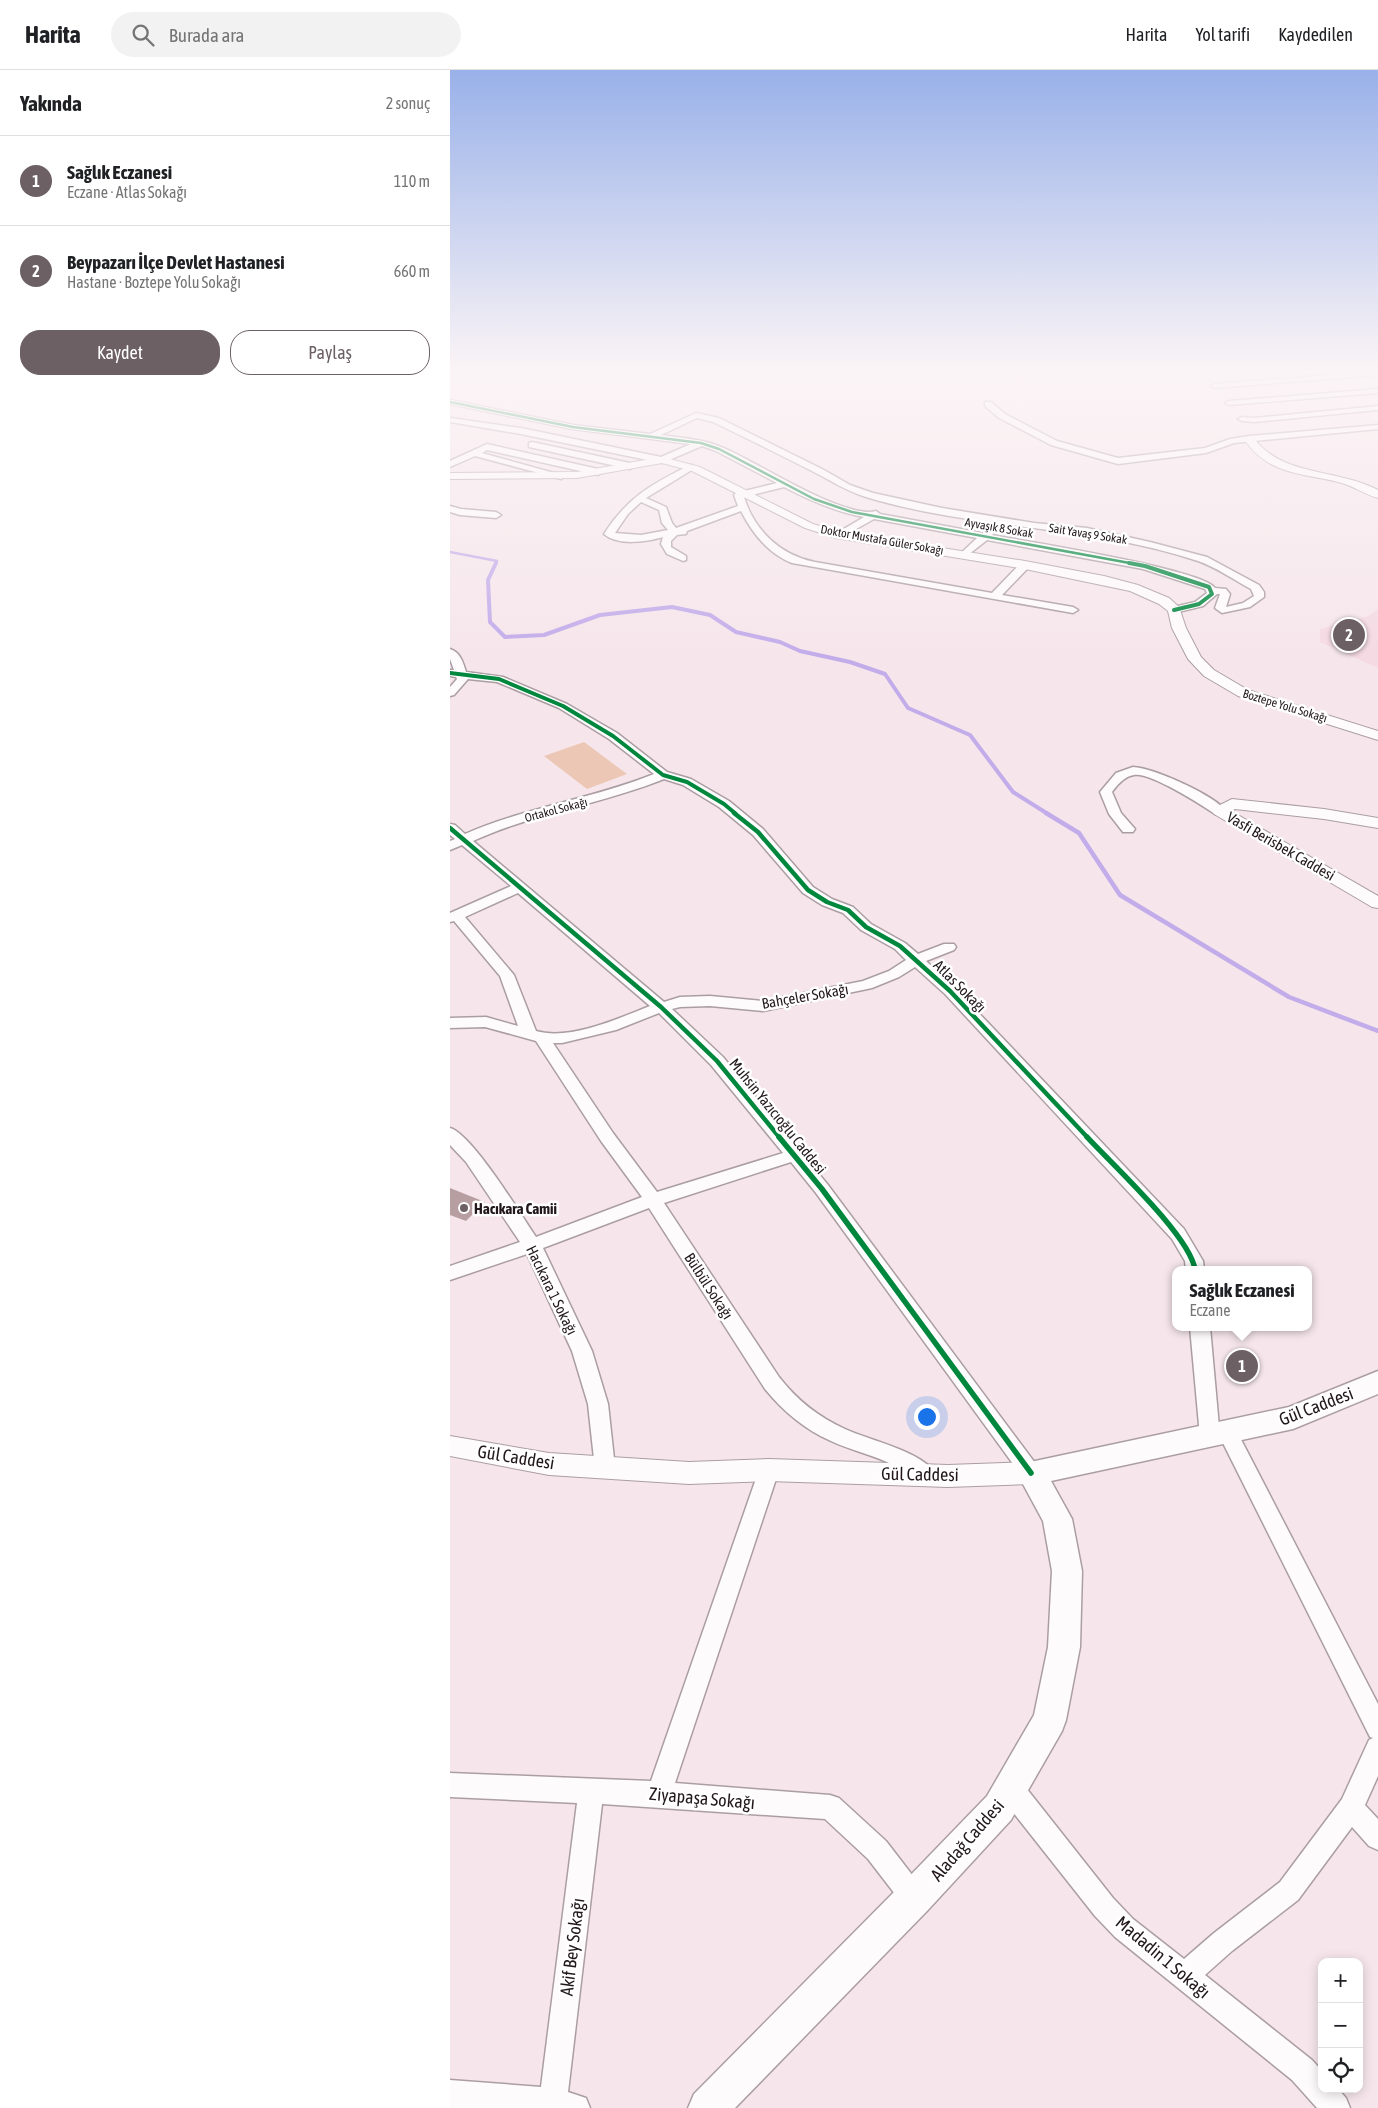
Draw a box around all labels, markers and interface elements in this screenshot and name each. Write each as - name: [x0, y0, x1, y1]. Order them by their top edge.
- search box: [111, 12, 461, 57]
- text: Harita: [25, 21, 81, 48]
- icon: search: [129, 21, 157, 49]
- text: Burada ara: [169, 24, 244, 46]
- text: Harita: [1126, 24, 1167, 45]
- text: Yol tarifi: [1195, 24, 1250, 45]
- text: Kaydedilen: [1278, 24, 1353, 45]
- text: Yakında: [20, 91, 82, 115]
- text: 2 sonuç: [386, 94, 430, 112]
- text: Sağlık Eczanesi: [67, 161, 172, 183]
- text: 1: [32, 172, 40, 190]
- text: 110 m: [394, 172, 430, 190]
- text: Eczane · Atlas Sokağı: [67, 183, 187, 201]
- text: Beypazarı İlçe Devlet Hastanesi: [67, 251, 285, 273]
- text: 2: [32, 262, 40, 280]
- text: 660 m: [394, 262, 430, 280]
- text: Hastane · Boztepe Yolu Sokağı: [67, 273, 241, 291]
- button: Kaydet: [20, 330, 220, 375]
- button: Paylaş: [230, 330, 430, 375]
- street label: Ayvaşık 8 Sokak: [964, 515, 1035, 541]
- street label: Sait Yavaş 9 Sokak: [1048, 521, 1129, 547]
- street label: Doktor Mustafa Güler Sokağı: [819, 522, 945, 558]
- pin: 2: [1333, 616, 1365, 654]
- street label: Boztepe Yolu Sokağı: [1241, 687, 1329, 725]
- street label: Ortakol Sokağı: [523, 795, 589, 825]
- street label: Vasfi Berisbek Caddesi: [1224, 808, 1338, 884]
- street label: Atlas Sokağı: [930, 956, 990, 1016]
- street label: Bahçeler Sokağı: [760, 980, 850, 1012]
- street label: Muhsin Yazıcıoğlu Caddesi: [726, 1055, 830, 1177]
- place label: Hacıkara Camii: [474, 1200, 557, 1217]
- marker: Hacıkara Camii: [458, 1202, 470, 1214]
- street label: Hacıkara 1 Sokağı: [523, 1243, 581, 1337]
- street label: Bülbül Sokağı: [681, 1250, 737, 1322]
- popup: [1172, 1266, 1312, 1331]
- text: Sağlık Eczanesi: [1189, 1279, 1295, 1301]
- text: Eczane: [1189, 1301, 1230, 1319]
- pin: 1: [1226, 1347, 1258, 1385]
- street label: Gül Caddesi: [1276, 1382, 1356, 1430]
- your location: [914, 1404, 940, 1430]
- street label: Gül Caddesi: [476, 1441, 556, 1473]
- street label: Gül Caddesi: [881, 1463, 959, 1485]
- street label: Ziyapaşa Sokağı: [648, 1783, 756, 1813]
- street label: Aladağ Caddesi: [926, 1795, 1008, 1885]
- street label: Akif Bey Sokağı: [556, 1897, 588, 1997]
- street label: Madadin 1 Sokağı: [1112, 1912, 1214, 2002]
- map controls: [1318, 1958, 1363, 2093]
- button: +: [1318, 1958, 1363, 2003]
- button: −: [1318, 2003, 1363, 2048]
- button: locate: [1318, 2048, 1363, 2093]

